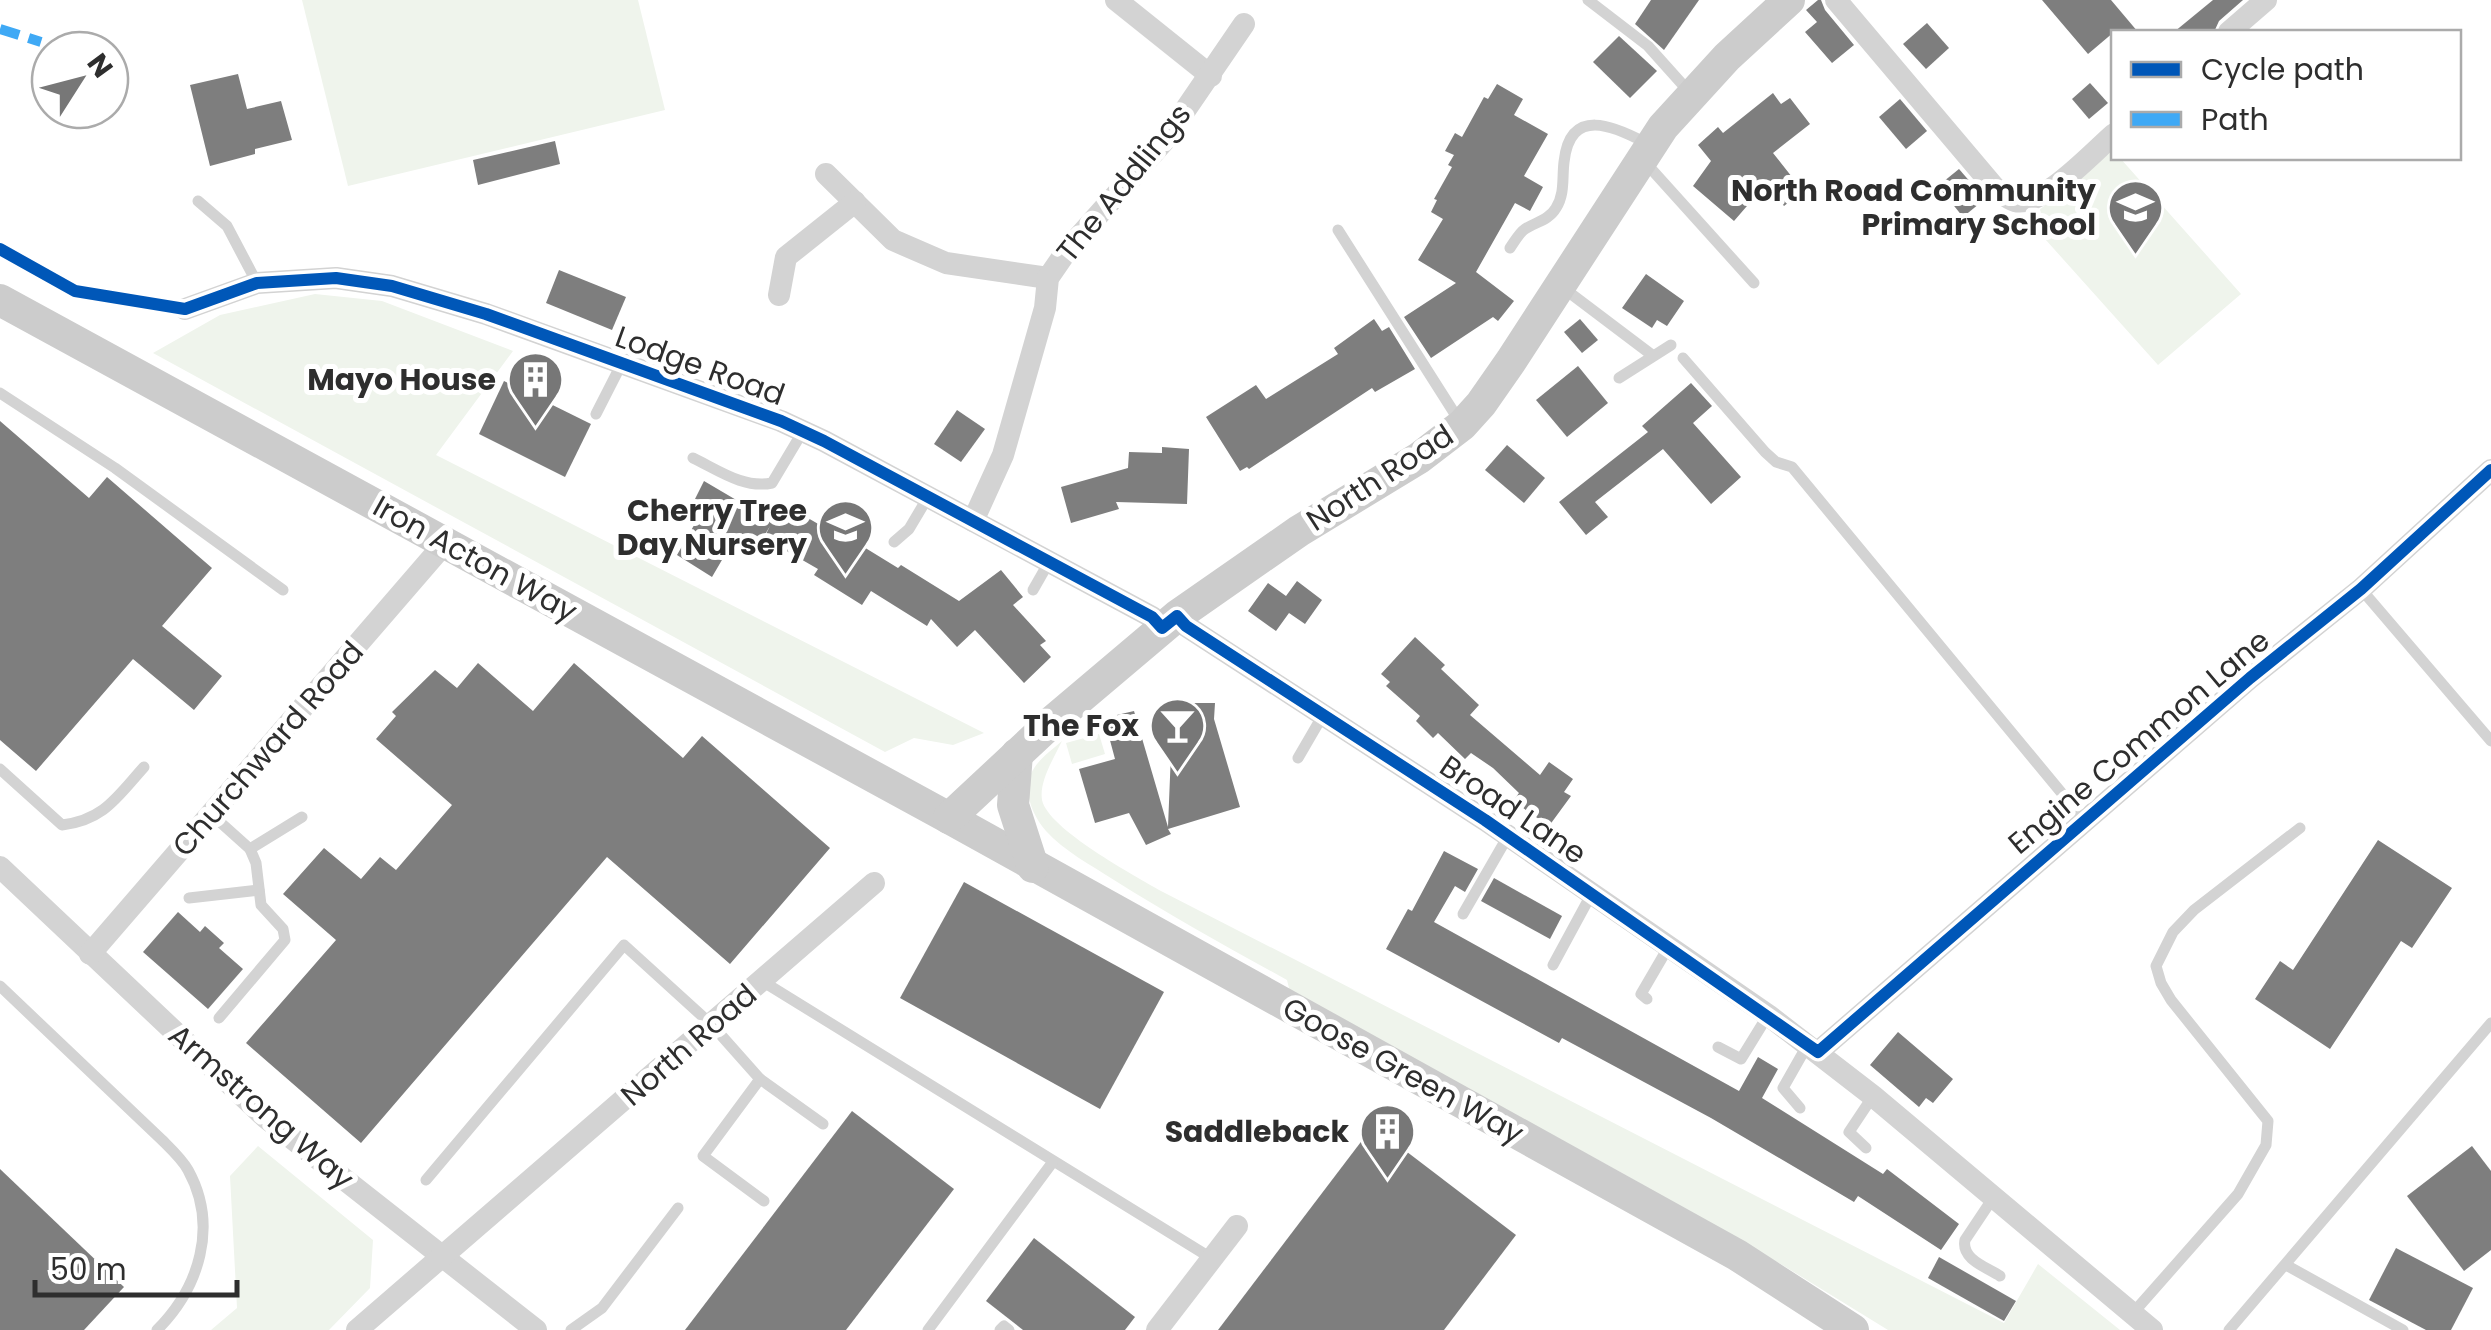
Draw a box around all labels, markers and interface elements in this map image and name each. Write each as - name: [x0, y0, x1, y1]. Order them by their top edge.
- north arrow: [30, 30, 130, 130]
- legend: [2111, 30, 2461, 160]
- text: N: [78, 46, 122, 86]
- text: Cycle path: [2201, 48, 2364, 91]
- street label: The Addlings: [1046, 94, 1201, 271]
- text: Path: [2201, 98, 2269, 141]
- place label: North Road Community Primary School: [1731, 169, 2096, 246]
- school or university icon: North Road Community Primary School: [2105, 178, 2165, 257]
- street label: Lodge Road: [609, 315, 791, 416]
- building icon: Mayo House: [505, 350, 565, 429]
- place label: Mayo House: [307, 358, 496, 401]
- street label: North Road: [1298, 414, 1462, 541]
- street label: Iron Acton Way: [365, 485, 585, 632]
- place label: Cherry Tree Day Nursery: [617, 489, 807, 566]
- school or university icon: Cherry Tree Day Nursery: [816, 498, 876, 577]
- street label: Engine Common Lane: [1999, 619, 2279, 864]
- street label: Churchward Road: [162, 632, 373, 866]
- bar icon: The Fox: [1148, 696, 1208, 775]
- place label: The Fox: [1023, 704, 1139, 747]
- street label: Broad Lane: [1431, 745, 1595, 874]
- street label: North Road: [611, 973, 766, 1116]
- street label: Goose Green Way: [1275, 986, 1532, 1155]
- street label: Armstrong Way: [159, 1014, 364, 1199]
- building icon: Saddleback: [1358, 1102, 1418, 1181]
- place label: Saddleback: [1165, 1110, 1349, 1153]
- scale bar: [35, 1235, 238, 1297]
- text: 50 m: [50, 1248, 127, 1291]

